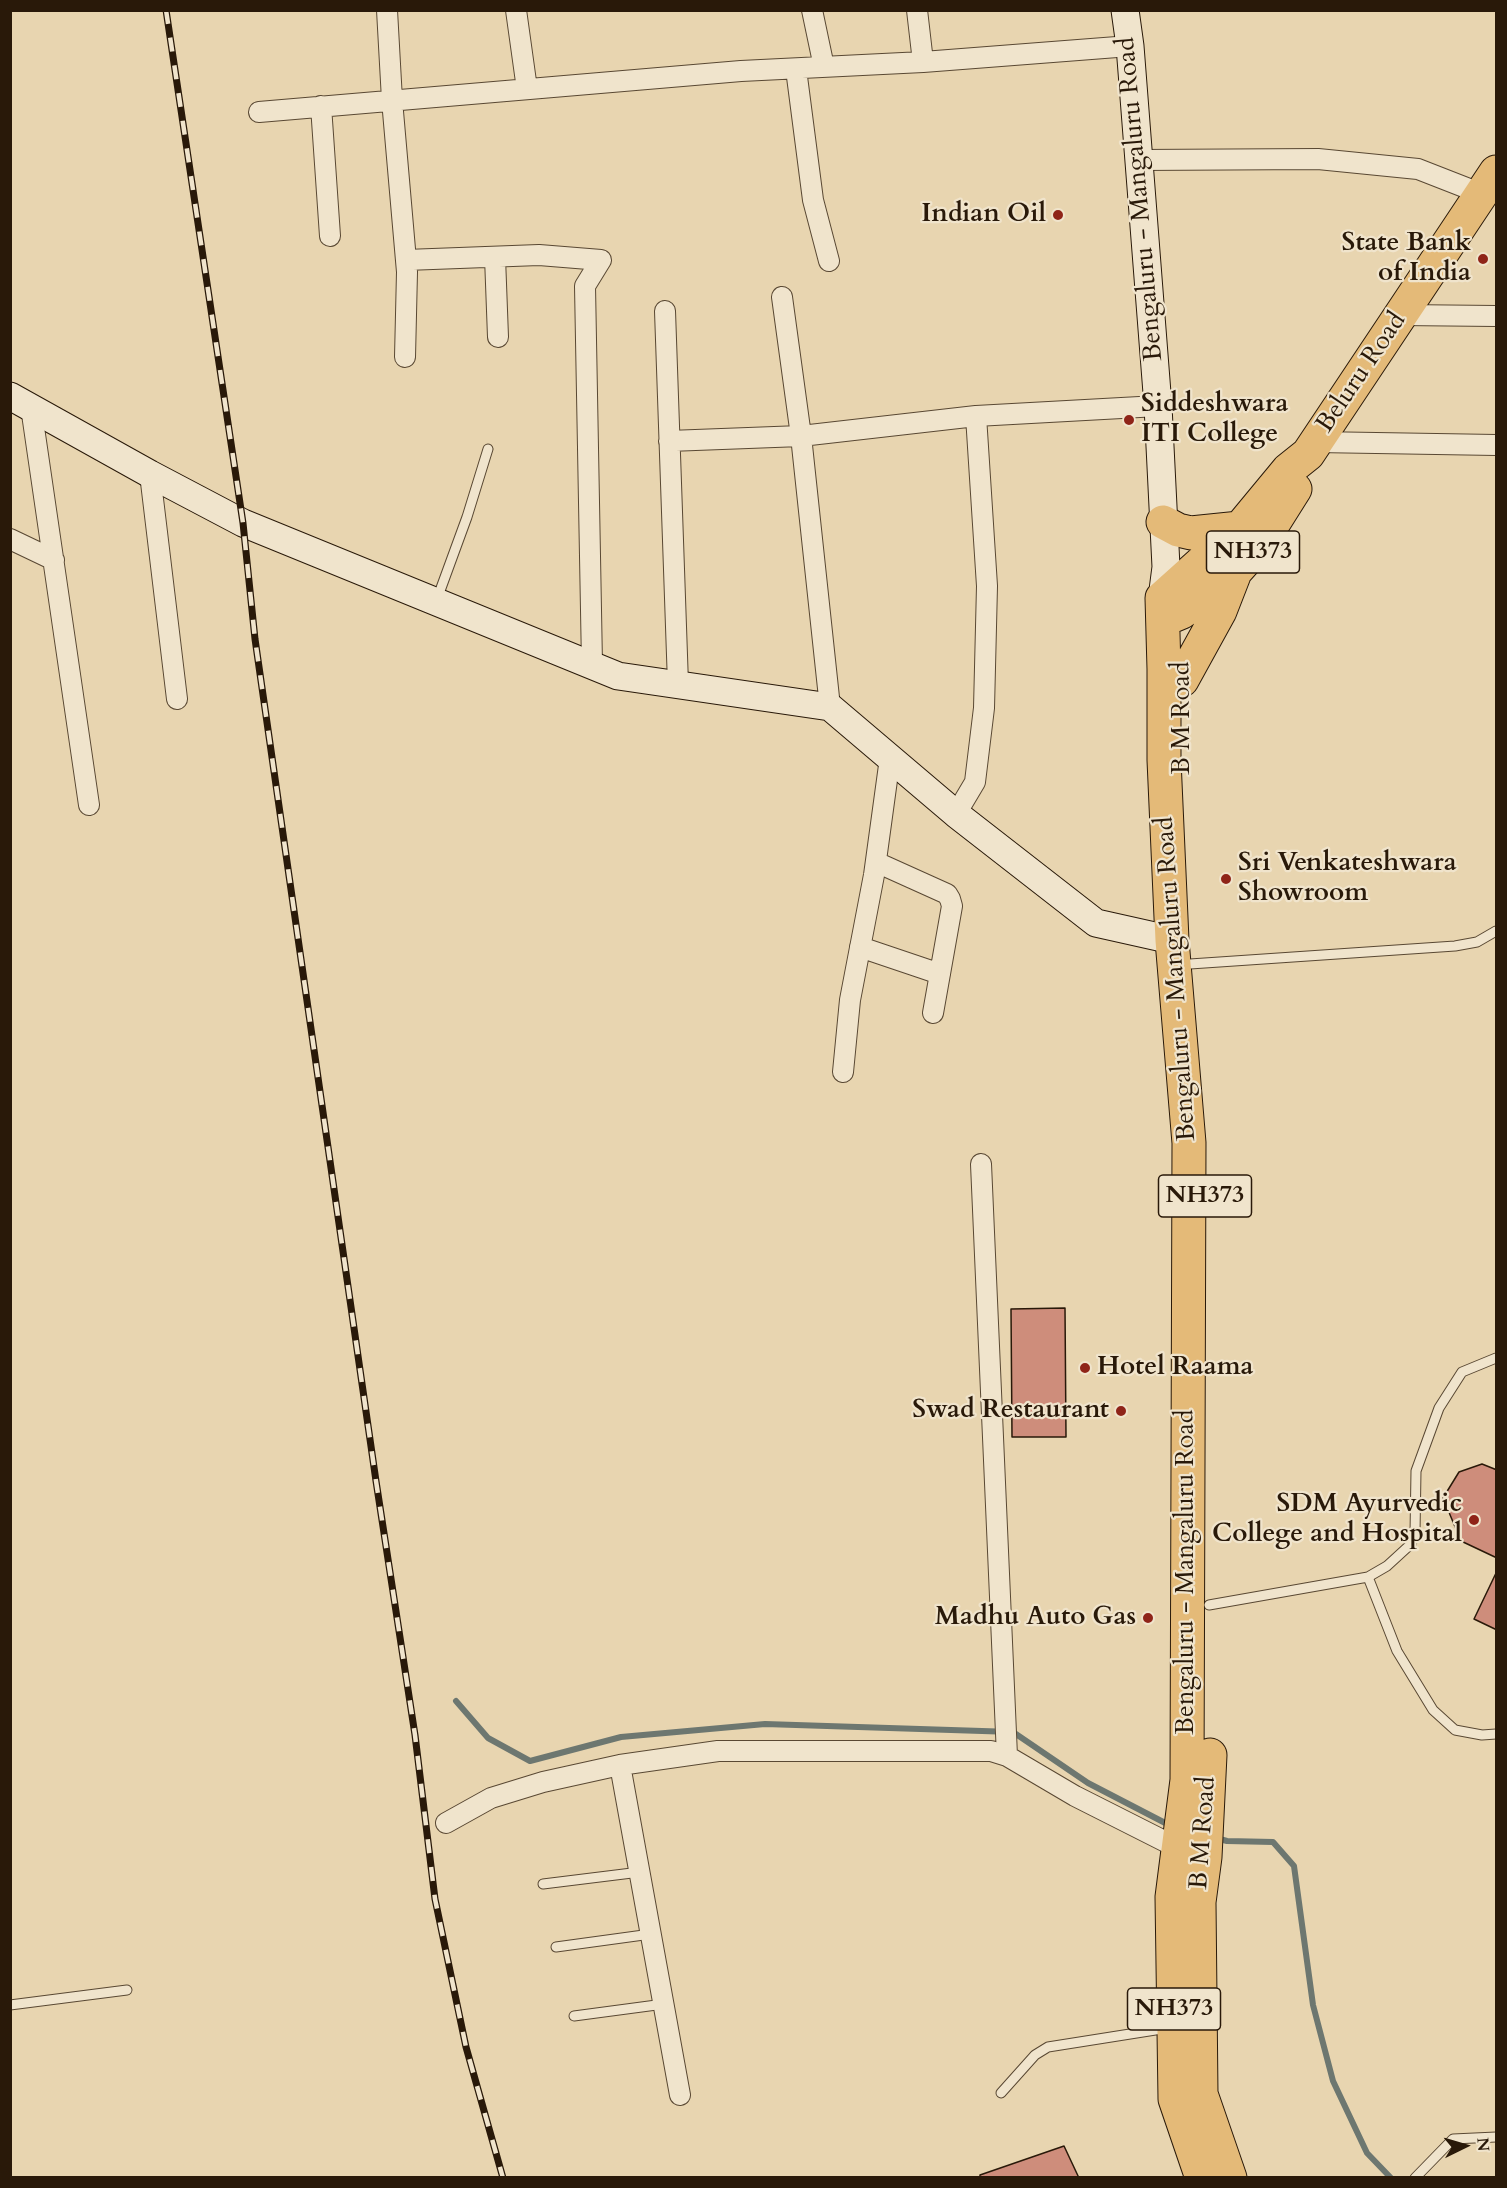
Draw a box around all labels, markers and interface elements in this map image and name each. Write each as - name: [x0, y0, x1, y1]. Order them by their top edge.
- street label: Bengaluru - Mangaluru Road: [1111, 36, 1171, 362]
- place label: Indian Oil: [921, 199, 1046, 231]
- marker: Indian Oil: [1051, 208, 1065, 222]
- place label: State Bank of India: [1342, 228, 1471, 290]
- marker: State Bank of India: [1476, 252, 1490, 266]
- street label: Beluru Road: [1310, 307, 1414, 439]
- place label: Siddeshwara ITI College: [1141, 389, 1288, 450]
- marker: Siddeshwara ITI College: [1122, 413, 1136, 427]
- road number: NH373: [1206, 531, 1300, 573]
- street label: B M Road: [1167, 661, 1199, 775]
- street label: Bengaluru - Mangaluru Road: [1150, 816, 1204, 1142]
- place label: Sri Venkateshwara Showroom: [1238, 848, 1457, 910]
- marker: Sri Venkateshwara Showroom: [1219, 872, 1233, 886]
- road number: NH373: [1158, 1175, 1252, 1217]
- place label: Hotel Raama: [1097, 1352, 1253, 1384]
- marker: Hotel Raama: [1078, 1361, 1092, 1375]
- place label: Swad Restaurant: [912, 1395, 1109, 1427]
- marker: Swad Restaurant: [1114, 1404, 1128, 1418]
- street label: Bengaluru - Mangaluru Road: [1171, 1409, 1203, 1735]
- place label: SDM Ayurvedic College and Hospital: [1212, 1489, 1462, 1550]
- marker: SDM Ayurvedic College and Hospital: [1467, 1513, 1481, 1527]
- place label: Madhu Auto Gas: [935, 1602, 1136, 1634]
- marker: Madhu Auto Gas: [1141, 1611, 1155, 1625]
- street label: B M Road: [1184, 1775, 1224, 1891]
- road number: NH373: [1128, 1988, 1220, 2030]
- north arrow: [1435, 2116, 1495, 2176]
- text: N: [1471, 2137, 1494, 2152]

